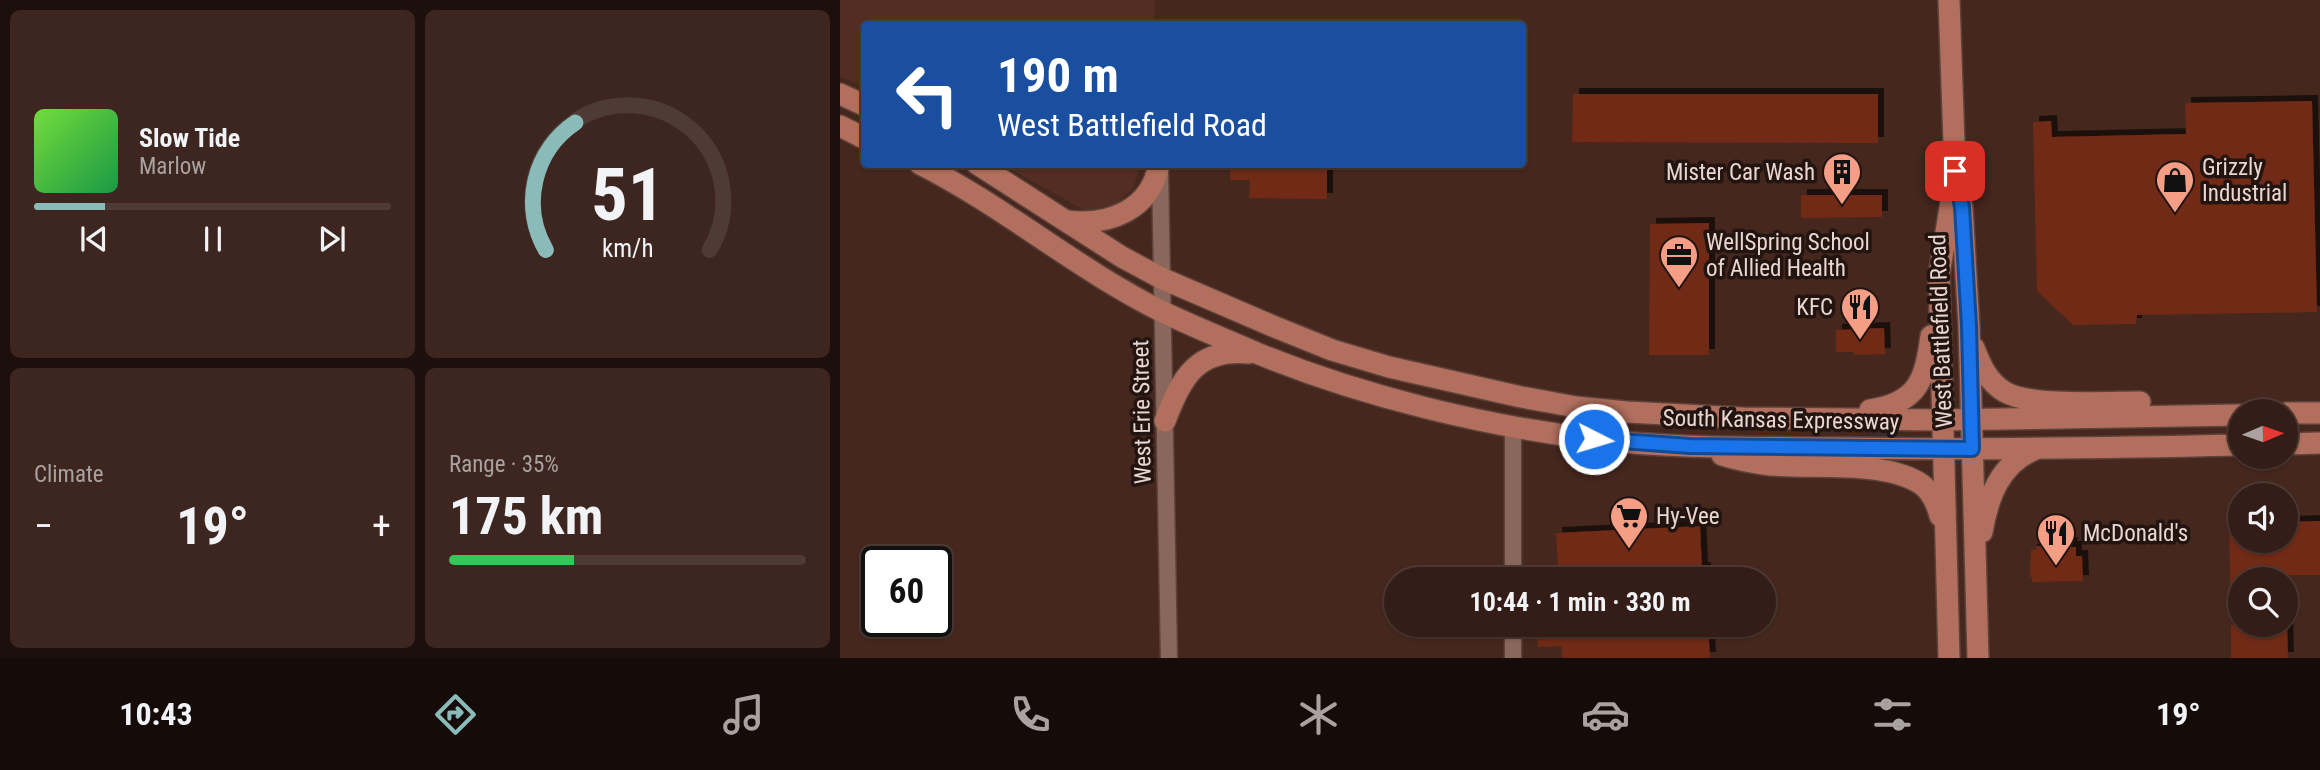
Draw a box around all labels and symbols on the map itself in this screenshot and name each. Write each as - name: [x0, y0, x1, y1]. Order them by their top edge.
- pin: [1925, 141, 1985, 201]
- building icon: Mister Car Wash: [1821, 151, 1863, 206]
- place label: Grizzly Industrial: [2202, 154, 2287, 207]
- place label: Mister Car Wash: [1666, 159, 1815, 186]
- shop icon: Grizzly Industrial: [2154, 159, 2196, 214]
- place label: WellSpring School of Allied Health: [1706, 229, 1870, 282]
- office icon: WellSpring School of Allied Health: [1658, 234, 1700, 289]
- street label: West Battlefield Road: [1924, 234, 1958, 428]
- restaurant icon: KFC: [1839, 286, 1881, 341]
- place label: KFC: [1796, 294, 1833, 321]
- street label: West Erie Street: [1127, 340, 1157, 484]
- north arrow: [2228, 399, 2298, 469]
- position arrow: [1557, 402, 1631, 476]
- street label: South Kansas Expressway: [1663, 404, 1900, 436]
- supermarket icon: Hy-Vee: [1608, 495, 1650, 550]
- place label: Hy-Vee: [1656, 503, 1720, 530]
- restaurant icon: McDonald's: [2035, 512, 2077, 567]
- place label: McDonald's: [2083, 520, 2188, 547]
- speed limit sign: 60: [861, 546, 952, 637]

